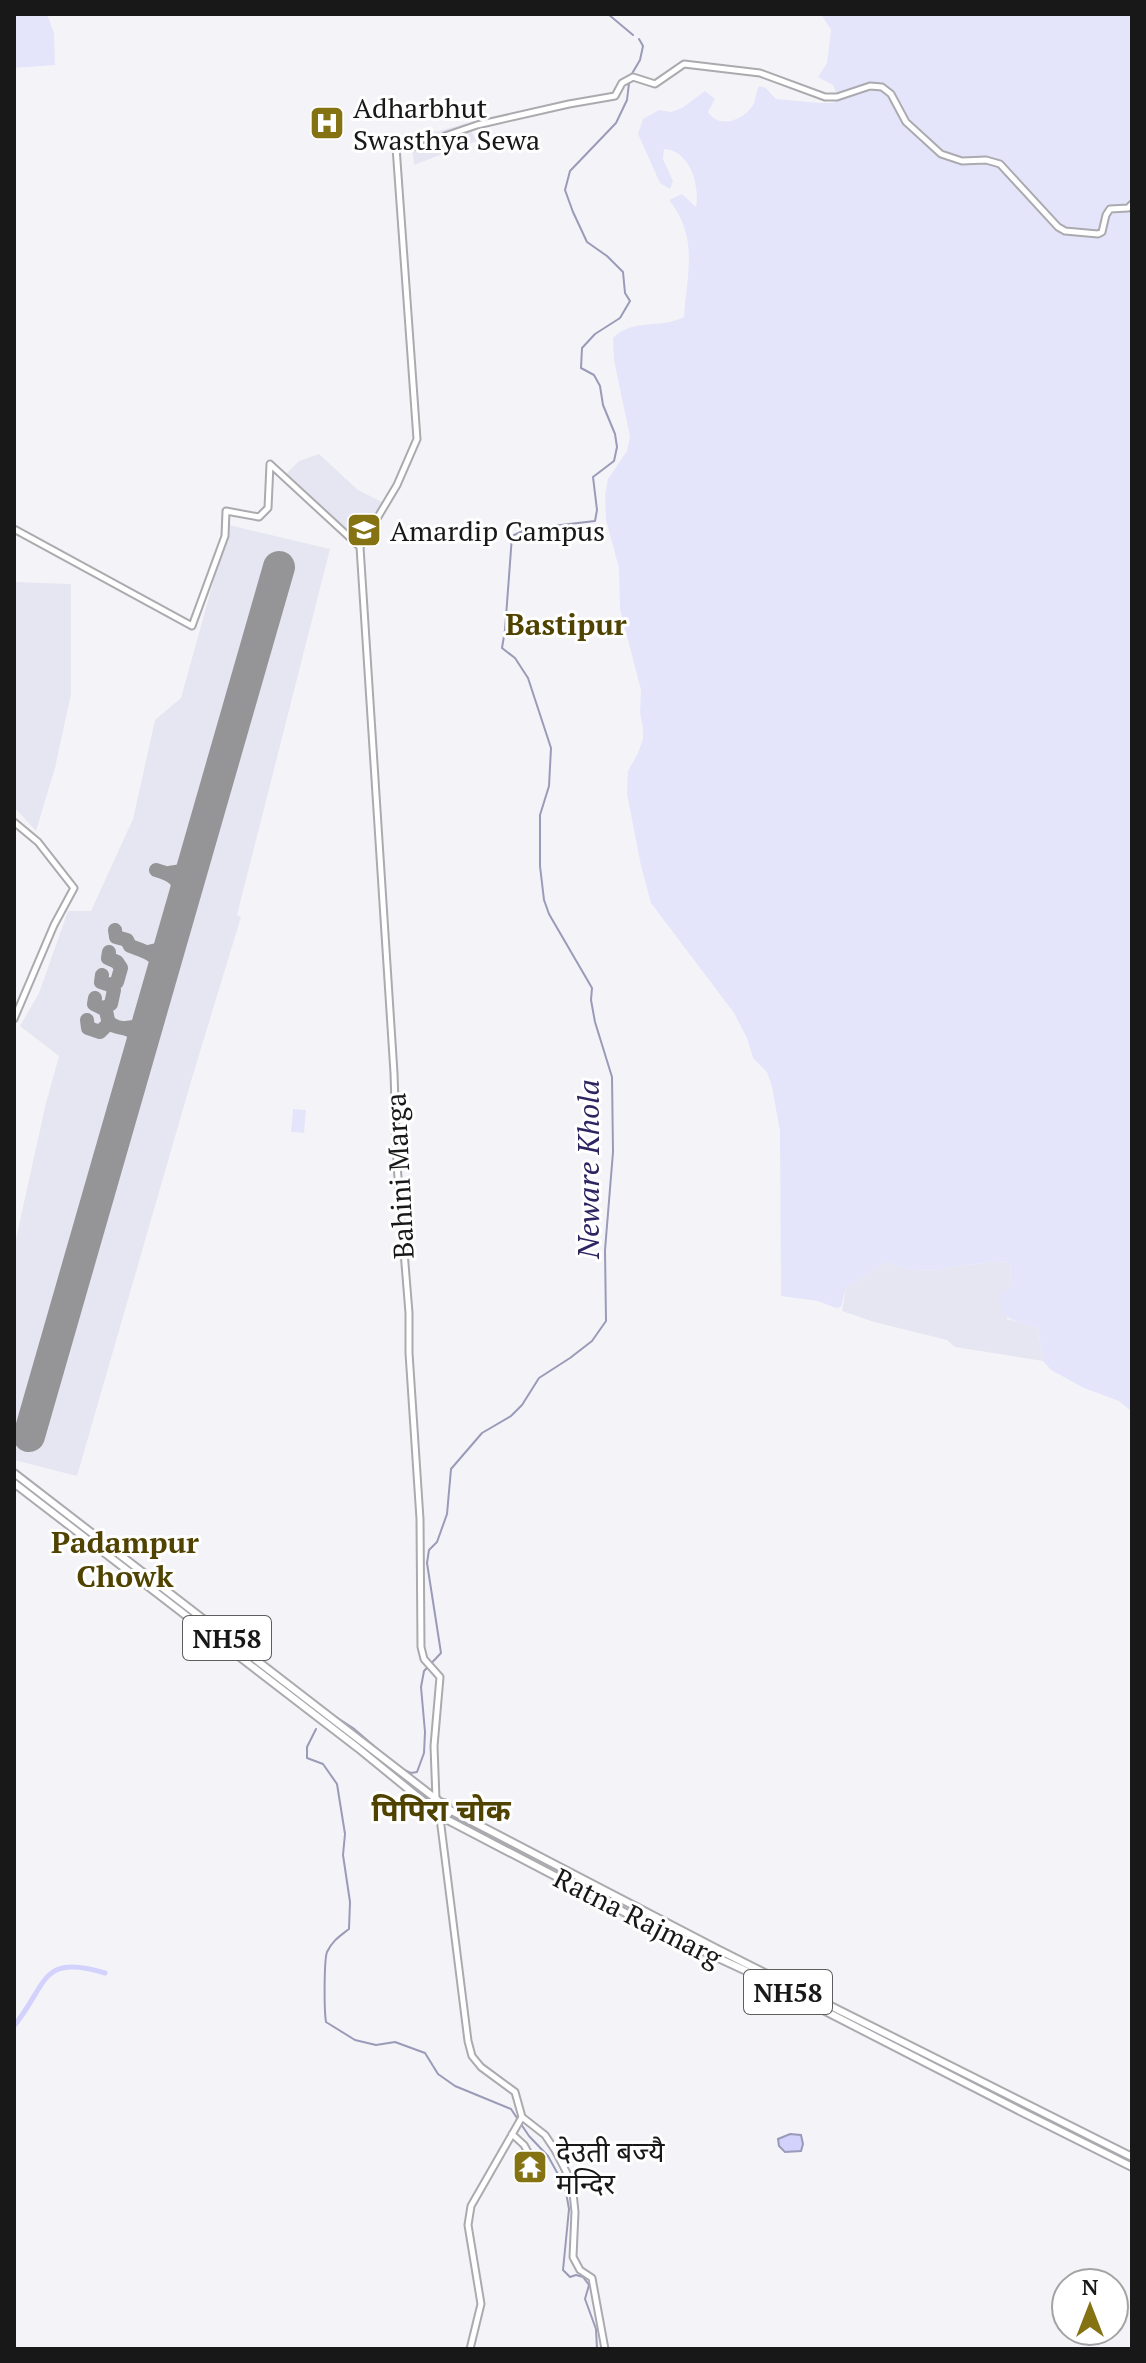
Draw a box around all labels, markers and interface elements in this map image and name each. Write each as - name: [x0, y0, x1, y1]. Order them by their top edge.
- place label: Adharbhut Swasthya Sewa: [353, 89, 540, 158]
- hospital icon: Adharbhut Swasthya Sewa: [308, 104, 346, 142]
- school or university icon: Amardip Campus: [345, 511, 383, 549]
- place label: Amardip Campus: [390, 512, 605, 549]
- district label: Bastipur: [505, 604, 627, 644]
- water label: Neware Khola: [568, 1079, 608, 1260]
- street label: Bahini Marga: [376, 1092, 422, 1260]
- district label: Padampur Chowk: [51, 1522, 199, 1596]
- road number: NH58: [183, 1616, 271, 1660]
- district label: पिपिरा चोक: [371, 1790, 512, 1830]
- street label: Ratna Rajmarg: [548, 1859, 729, 1976]
- road number: NH58: [744, 1970, 832, 2014]
- place label: देउती बज्यै मन्दिर: [556, 2133, 665, 2202]
- temple icon: देउती बज्यै मन्दिर: [511, 2148, 549, 2186]
- north arrow: [1050, 2267, 1130, 2347]
- text: N: [1082, 2272, 1099, 2301]

